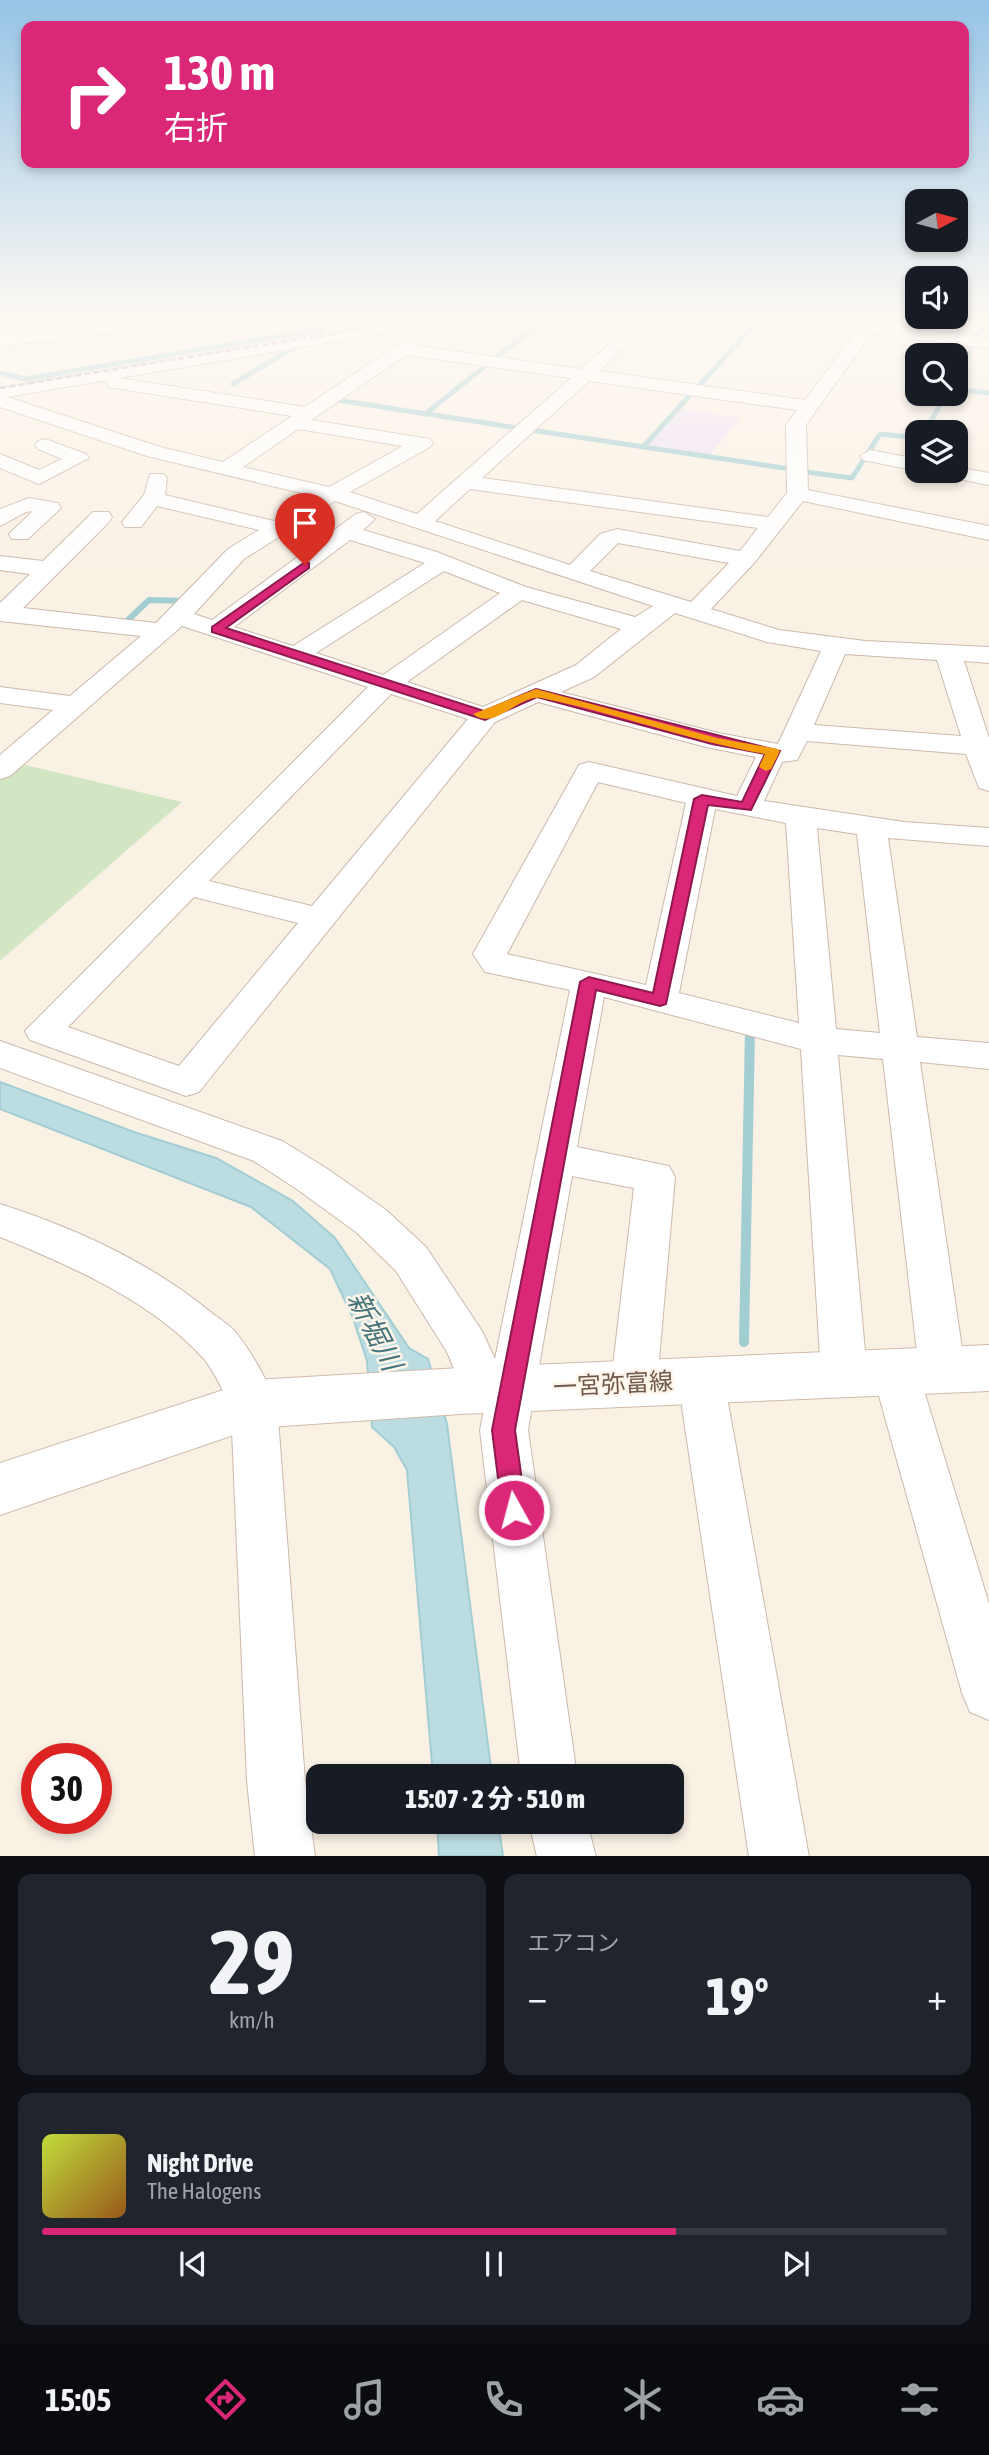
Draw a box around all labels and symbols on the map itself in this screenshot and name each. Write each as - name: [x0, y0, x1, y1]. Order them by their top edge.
- north arrow: [905, 189, 968, 252]
- pin: [275, 493, 335, 565]
- water label: 新堀川: [342, 1286, 410, 1378]
- street label: 一宮弥富線: [552, 1367, 674, 1401]
- position arrow: [477, 1473, 551, 1547]
- speed limit sign: 30: [21, 1743, 112, 1834]

